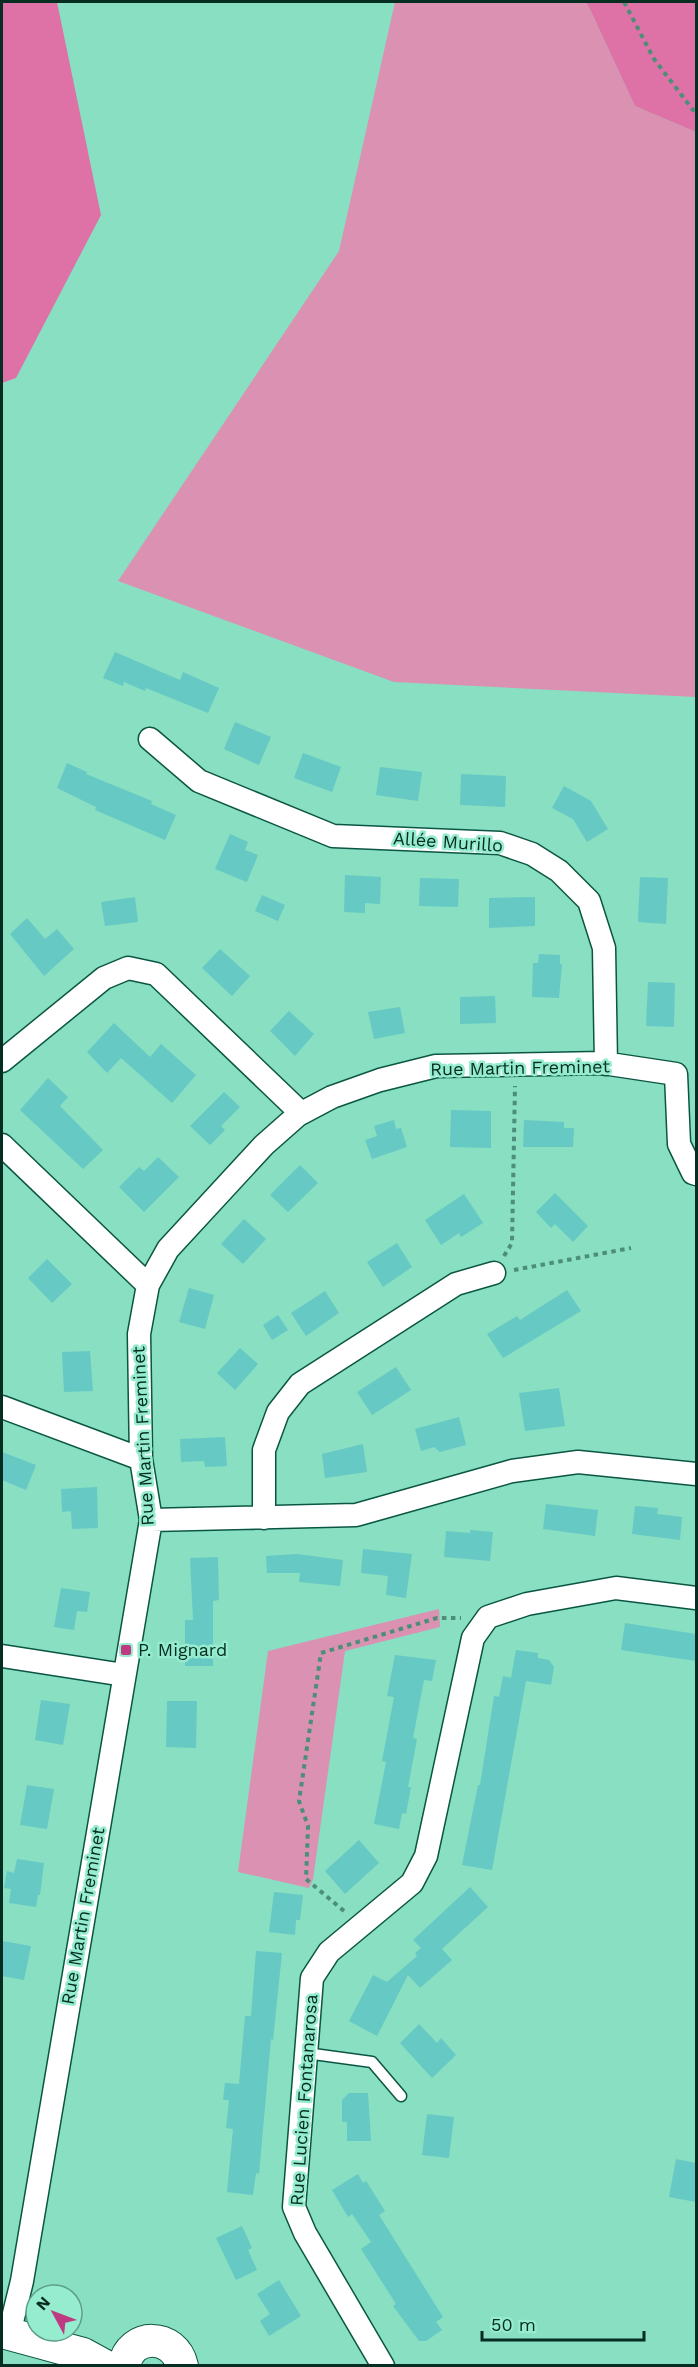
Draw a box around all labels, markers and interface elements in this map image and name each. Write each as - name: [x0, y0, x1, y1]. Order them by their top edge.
- street label: Allée Murillo: [392, 827, 504, 856]
- street label: Rue Martin Freminet: [430, 1055, 610, 1080]
- street label: Rue Martin Freminet: [127, 1345, 158, 1526]
- place label: P. Mignard: [138, 1639, 227, 1660]
- marker: P. Mignard: [119, 1643, 133, 1657]
- street label: Rue Martin Freminet: [57, 1825, 109, 2006]
- street label: Rue Lucien Fontanarosa: [286, 1993, 321, 2206]
- north arrow: [24, 2283, 84, 2343]
- text: N: [32, 2293, 54, 2314]
- scale bar: [482, 2304, 644, 2342]
- text: 50 m: [491, 2314, 536, 2335]

